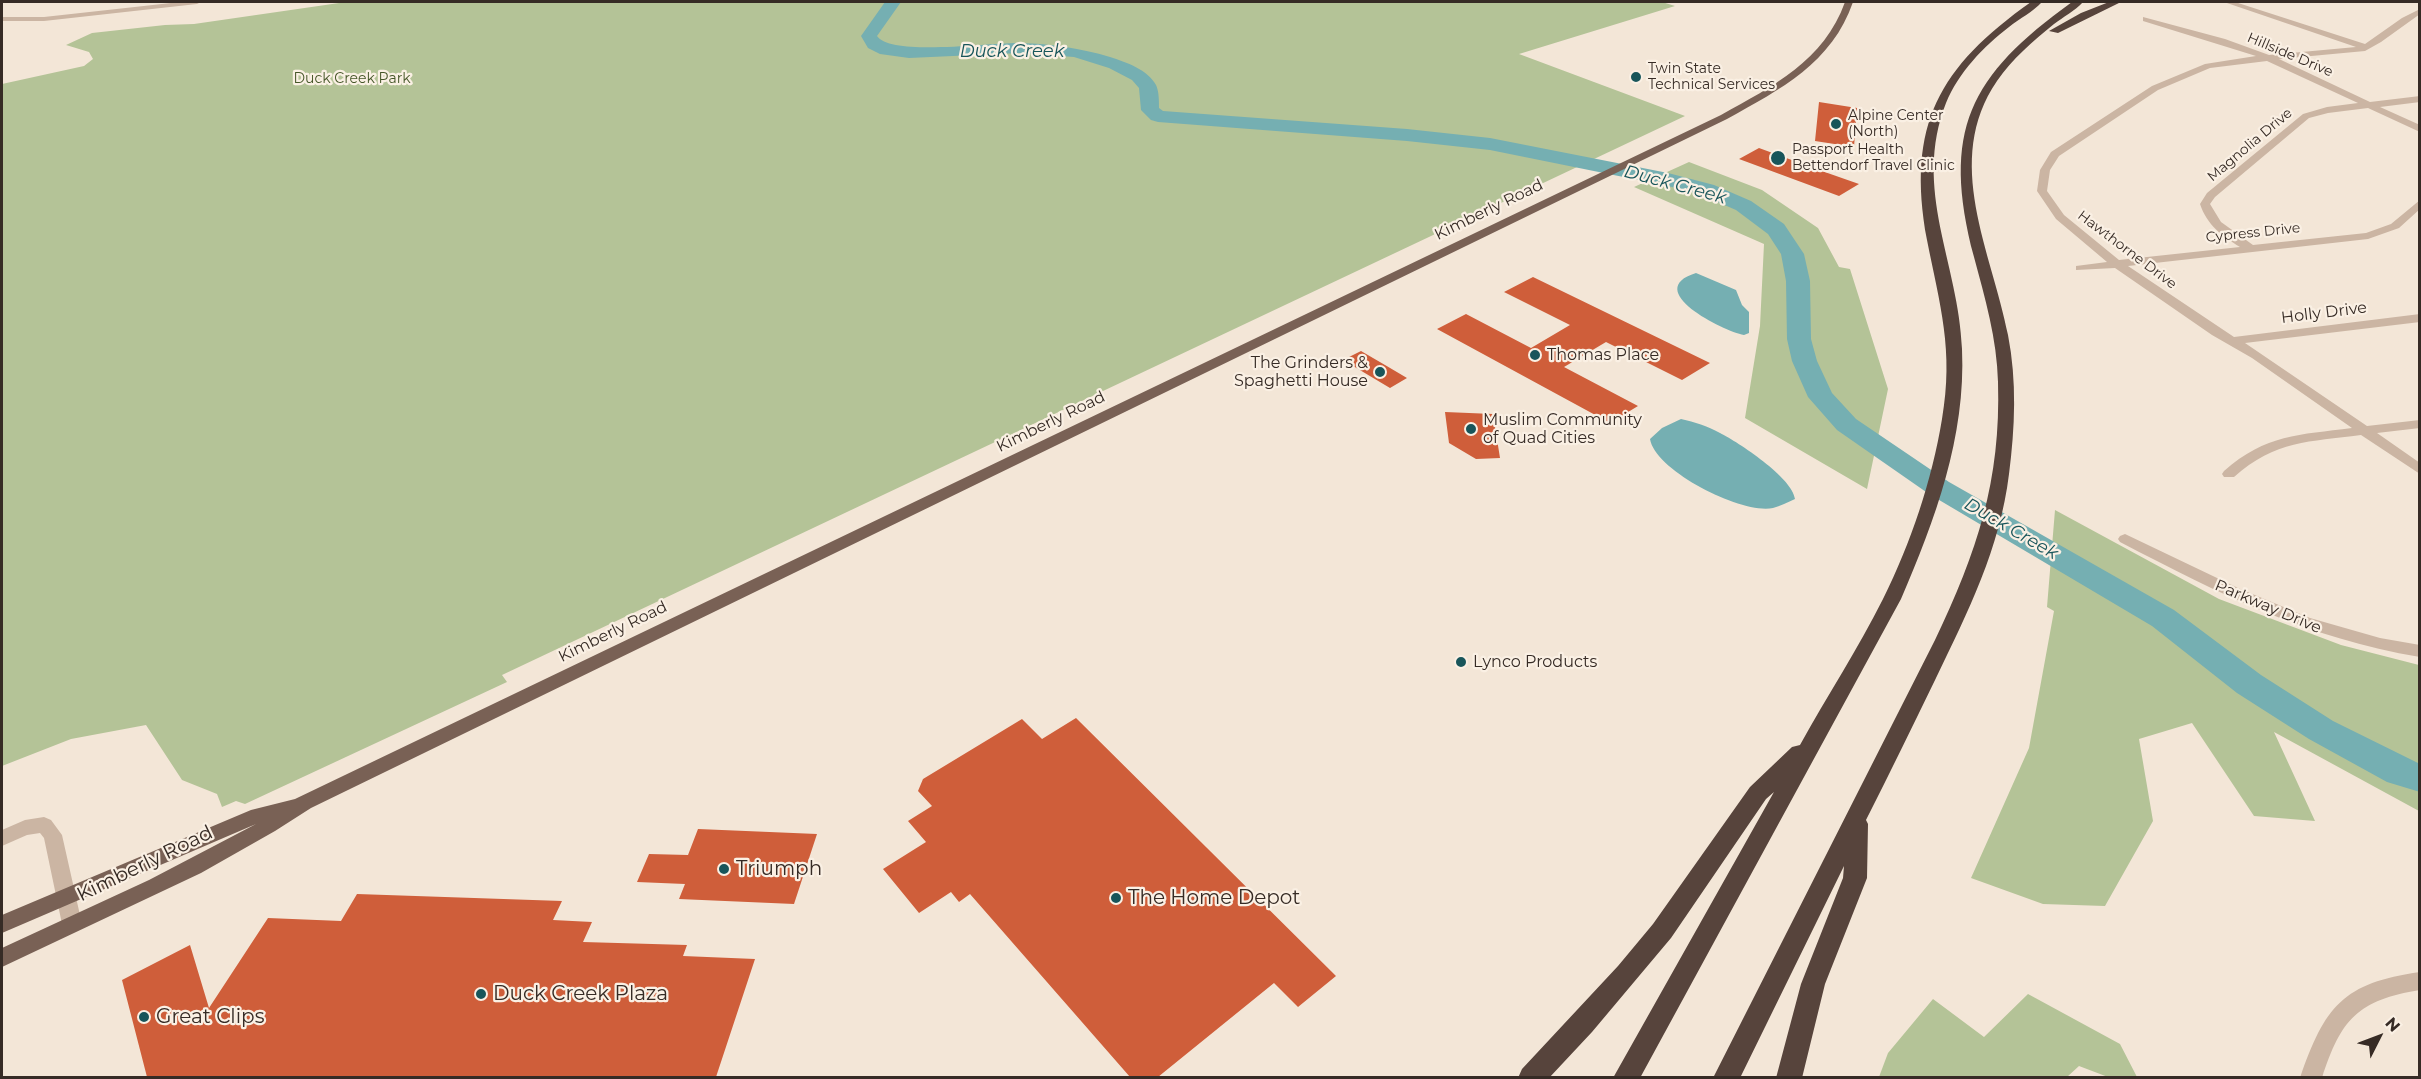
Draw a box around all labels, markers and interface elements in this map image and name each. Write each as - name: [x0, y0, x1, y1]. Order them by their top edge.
- street label: Hillside Drive: [2245, 29, 2335, 81]
- water label: Duck Creek: [960, 41, 1064, 63]
- place label: Twin State Technical Services: [1648, 61, 1775, 94]
- marker: Twin State Technical Services: [1629, 70, 1643, 84]
- park label: Duck Creek Park: [293, 71, 411, 87]
- street label: Magnolia Drive: [2204, 105, 2296, 185]
- place label: Alpine Center (North): [1848, 108, 1944, 140]
- marker: Alpine Center (North): [1829, 117, 1843, 131]
- place label: Passport Health Bettendorf Travel Clinic: [1792, 142, 1955, 174]
- marker: Passport Health Bettendorf Travel Clinic: [1769, 149, 1787, 167]
- water label: Duck Creek: [1622, 161, 1728, 209]
- street label: Kimberly Road: [1432, 175, 1546, 245]
- street label: Hawthorne Drive: [2074, 207, 2180, 293]
- street label: Cypress Drive: [2205, 220, 2301, 246]
- street label: Holly Drive: [2280, 298, 2368, 328]
- place label: Thomas Place: [1547, 345, 1659, 365]
- marker: Thomas Place: [1528, 348, 1542, 362]
- place label: The Grinders & Spaghetti House: [1234, 353, 1368, 391]
- marker: The Grinders & Spaghetti House: [1373, 365, 1387, 379]
- street label: Kimberly Road: [994, 387, 1108, 457]
- place label: Muslim Community of Quad Cities: [1483, 410, 1642, 448]
- marker: Muslim Community of Quad Cities: [1464, 422, 1478, 436]
- water label: Duck Creek: [1960, 493, 2062, 565]
- street label: Parkway Drive: [2212, 576, 2324, 638]
- street label: Kimberly Road: [556, 597, 670, 667]
- place label: Lynco Products: [1473, 652, 1597, 672]
- marker: Lynco Products: [1454, 655, 1468, 669]
- street label: Kimberly Road: [73, 821, 217, 907]
- place label: Triumph: [736, 857, 822, 881]
- marker: Triumph: [717, 862, 731, 876]
- place label: The Home Depot: [1128, 886, 1300, 910]
- marker: The Home Depot: [1109, 891, 1123, 905]
- place label: Duck Creek Plaza: [493, 982, 668, 1006]
- marker: Duck Creek Plaza: [474, 987, 488, 1001]
- place label: Great Clips: [156, 1005, 264, 1029]
- north arrow: [2349, 1007, 2409, 1067]
- marker: Great Clips: [137, 1010, 151, 1024]
- text: N: [2381, 1013, 2404, 1036]

